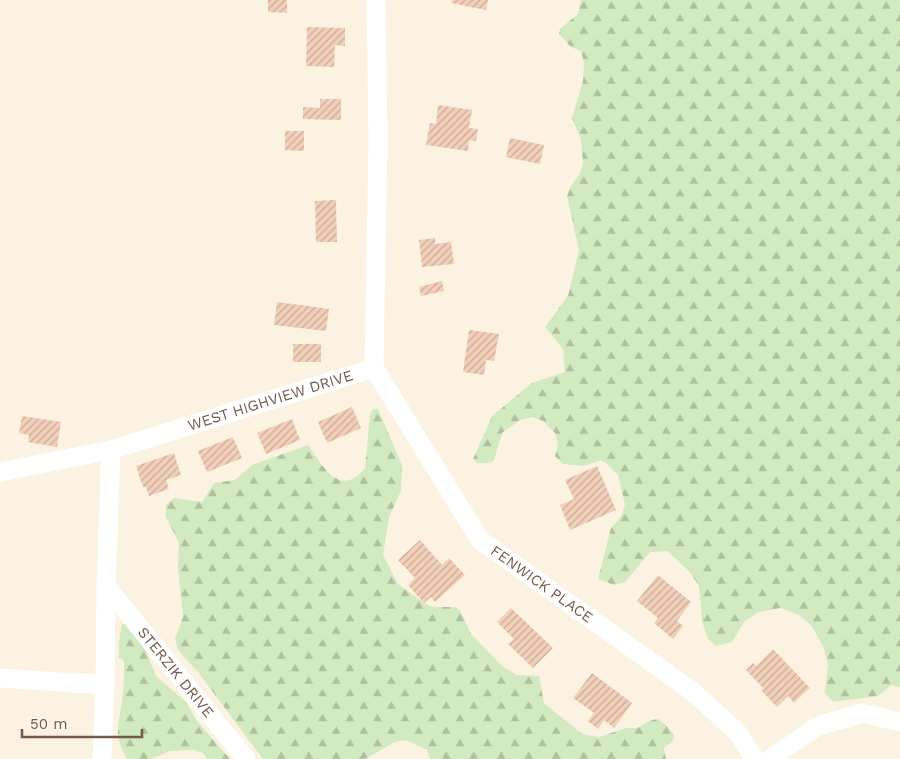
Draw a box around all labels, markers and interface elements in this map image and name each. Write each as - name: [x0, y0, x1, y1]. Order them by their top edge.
- street label: WEST HIGHVIEW DRIVE: [186, 366, 355, 435]
- street label: FENWICK PLACE: [487, 542, 596, 627]
- street label: STERZIK DRIVE: [134, 623, 218, 721]
- scale bar: [22, 706, 142, 738]
- text: 50 m: [30, 715, 67, 733]

